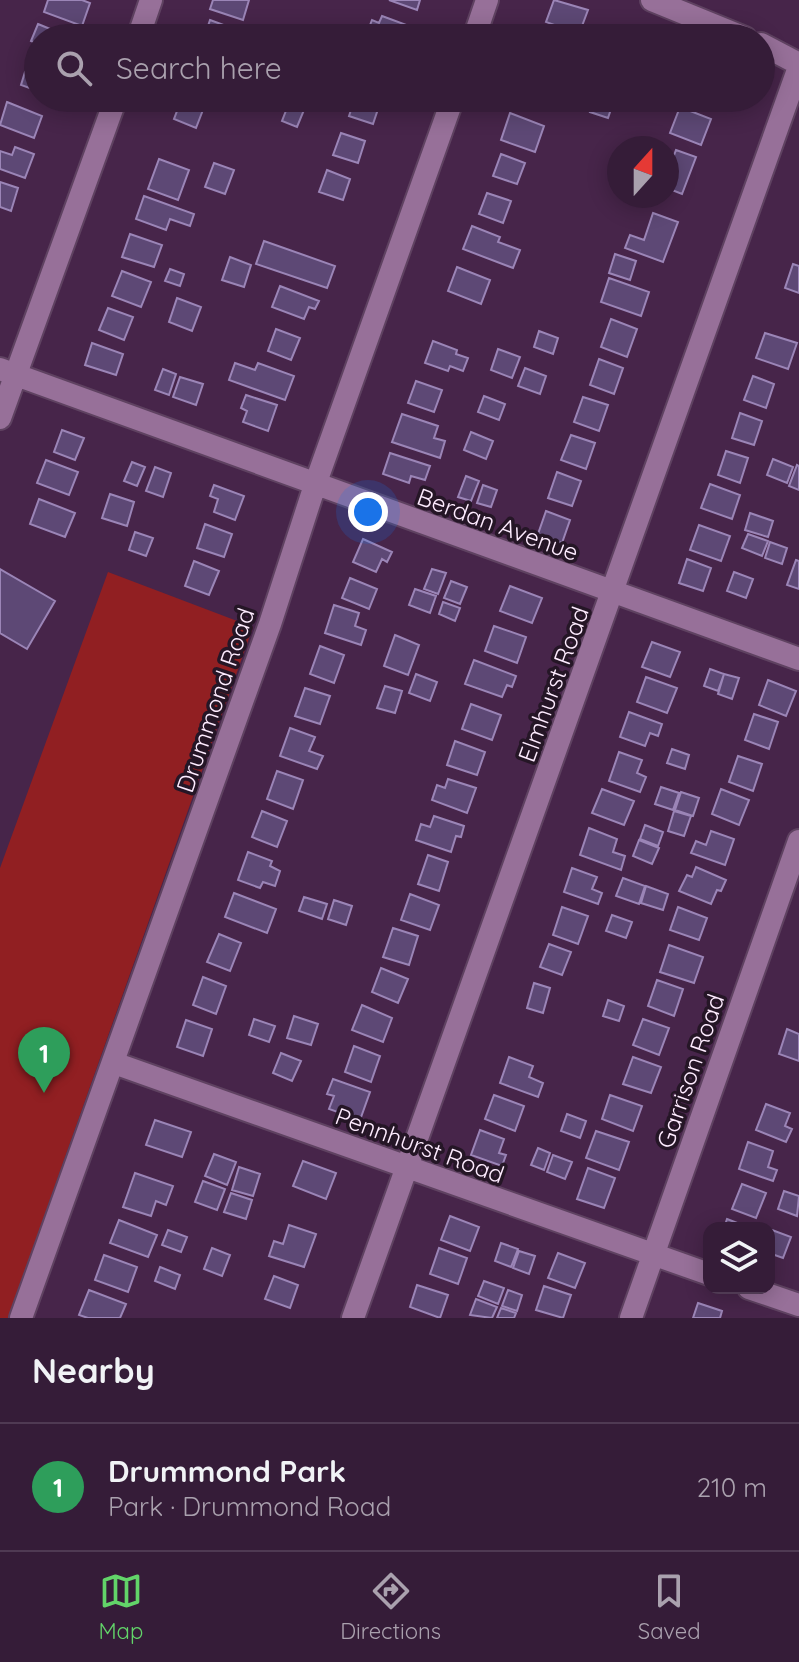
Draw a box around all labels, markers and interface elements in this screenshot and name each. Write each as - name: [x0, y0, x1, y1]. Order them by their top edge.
- search box: [24, 24, 775, 112]
- icon: search: [52, 46, 96, 90]
- text: Search here: [116, 49, 282, 87]
- north arrow: [607, 136, 679, 208]
- street label: Berdan Avenue: [413, 481, 583, 567]
- your location: [348, 492, 388, 532]
- street label: Elmhurst Road: [511, 602, 595, 766]
- street label: Drummond Road: [169, 604, 261, 796]
- street label: Garrison Road: [650, 990, 730, 1152]
- pin: 1: [18, 1027, 70, 1093]
- street label: Pennhurst Road: [332, 1101, 508, 1189]
- map controls: [703, 1222, 775, 1294]
- button: layers: [703, 1222, 775, 1294]
- text: Nearby: [32, 1349, 155, 1392]
- text: Drummond Park: [108, 1452, 346, 1490]
- text: 1: [53, 1471, 63, 1504]
- text: 210 m: [697, 1471, 767, 1504]
- text: Park · Drummond Road: [108, 1490, 391, 1523]
- tab: Map: [98, 1569, 143, 1645]
- tab: Directions: [340, 1569, 441, 1645]
- tab: Saved: [638, 1569, 701, 1645]

